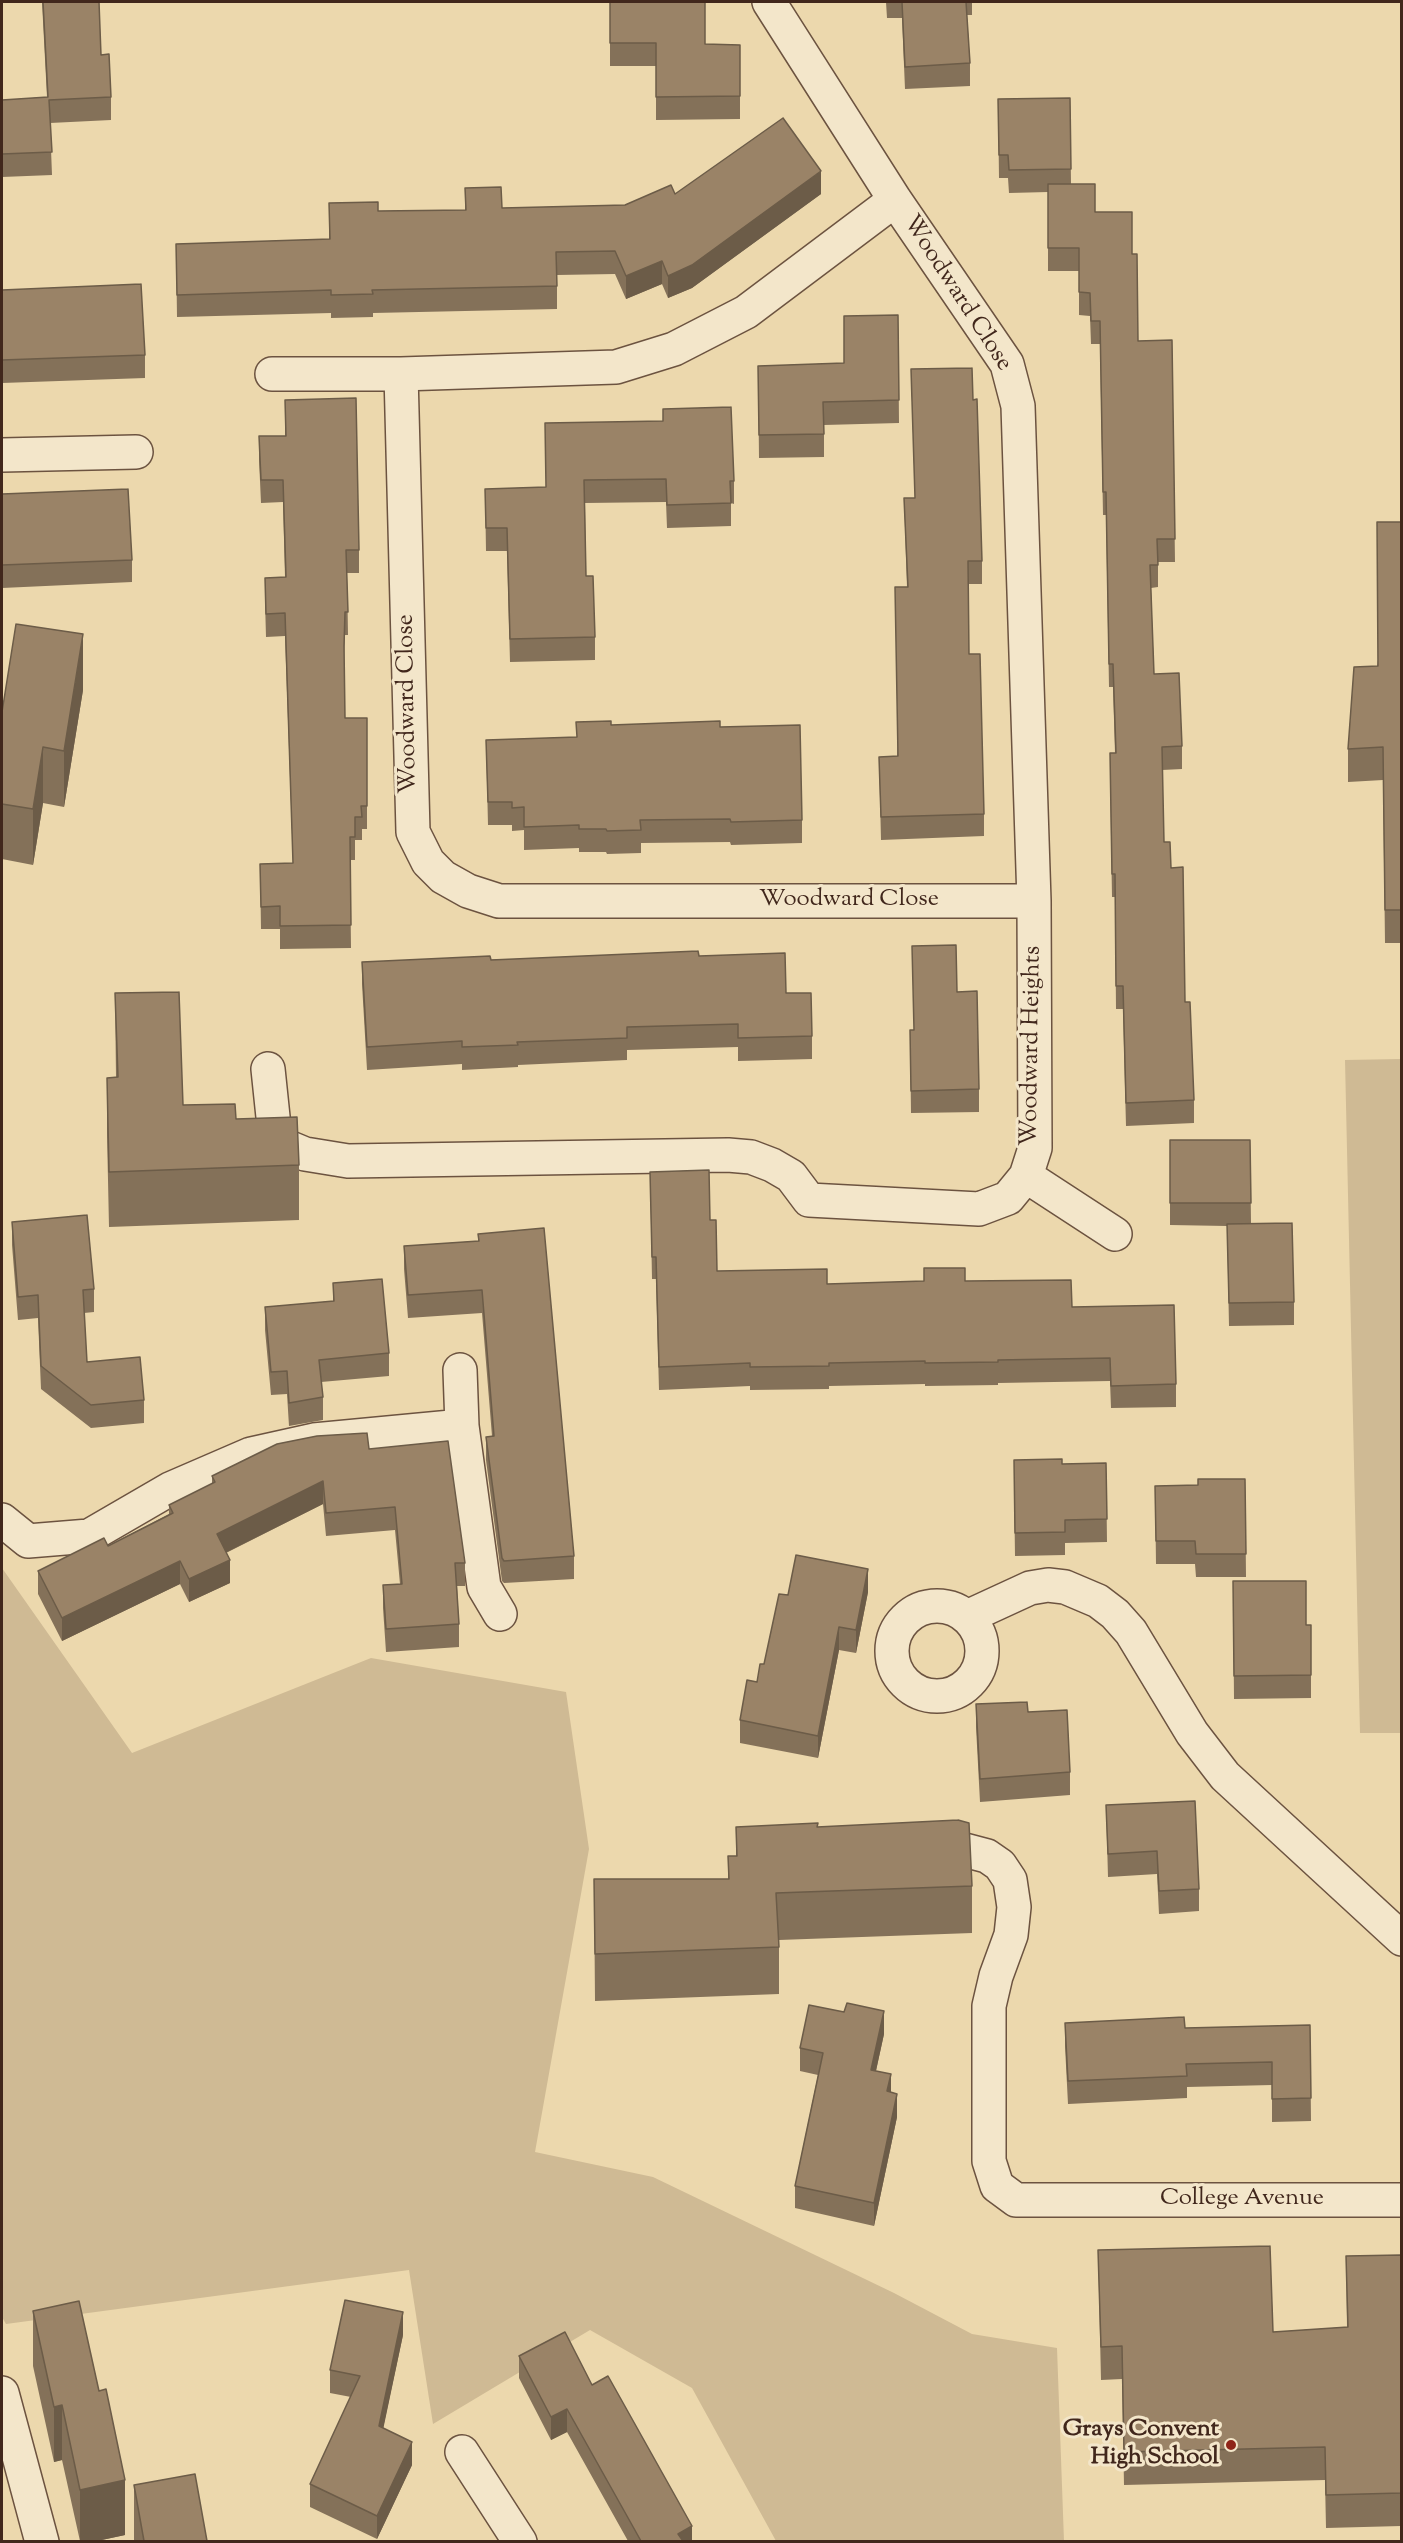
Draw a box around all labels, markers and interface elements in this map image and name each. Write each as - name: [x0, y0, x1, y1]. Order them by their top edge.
- street label: Woodward Close: [895, 211, 1017, 377]
- street label: Woodward Close: [393, 614, 425, 794]
- street label: Woodward Close: [759, 887, 939, 915]
- street label: Woodward Heights: [1017, 946, 1049, 1146]
- street label: College Avenue: [1160, 2186, 1324, 2214]
- place label: Grays Convent High School: [1063, 2417, 1219, 2473]
- marker: Grays Convent High School: [1224, 2438, 1238, 2452]

